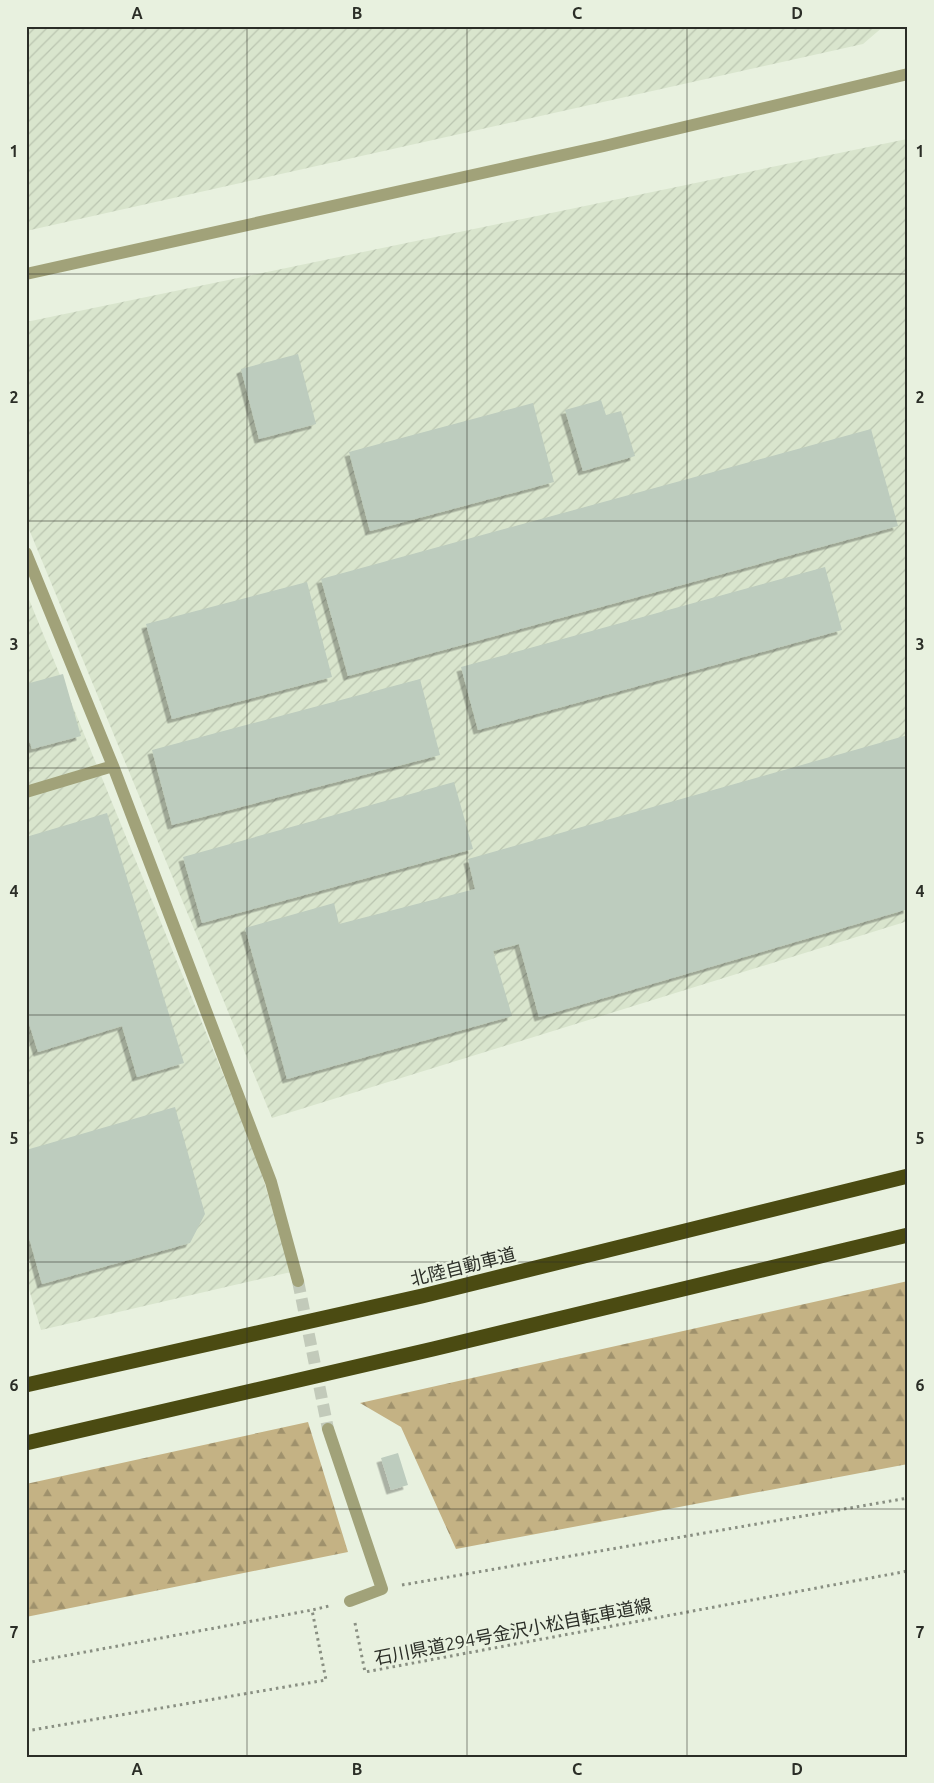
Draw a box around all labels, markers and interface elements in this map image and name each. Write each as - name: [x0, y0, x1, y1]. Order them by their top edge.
- text: A: [131, 4, 143, 22]
- text: B: [352, 4, 362, 22]
- text: C: [572, 4, 582, 22]
- text: D: [791, 4, 803, 22]
- text: 1: [9, 142, 19, 160]
- text: 1: [915, 142, 925, 160]
- text: 2: [9, 388, 19, 406]
- text: 2: [915, 388, 925, 406]
- text: 3: [9, 635, 19, 653]
- text: 3: [915, 635, 925, 653]
- text: 4: [9, 882, 19, 900]
- text: 4: [915, 882, 925, 900]
- text: 5: [9, 1129, 19, 1147]
- text: 5: [915, 1129, 925, 1147]
- street label: 北陸自動車道: [408, 1243, 518, 1289]
- text: 6: [9, 1376, 19, 1394]
- text: 6: [915, 1376, 925, 1394]
- street label: 石川県道294号金沢小松自転車道線: [372, 1594, 654, 1668]
- text: 7: [9, 1623, 19, 1641]
- text: 7: [915, 1623, 925, 1641]
- text: A: [131, 1760, 143, 1778]
- text: B: [352, 1760, 362, 1778]
- text: C: [572, 1760, 582, 1778]
- text: D: [791, 1760, 803, 1778]

